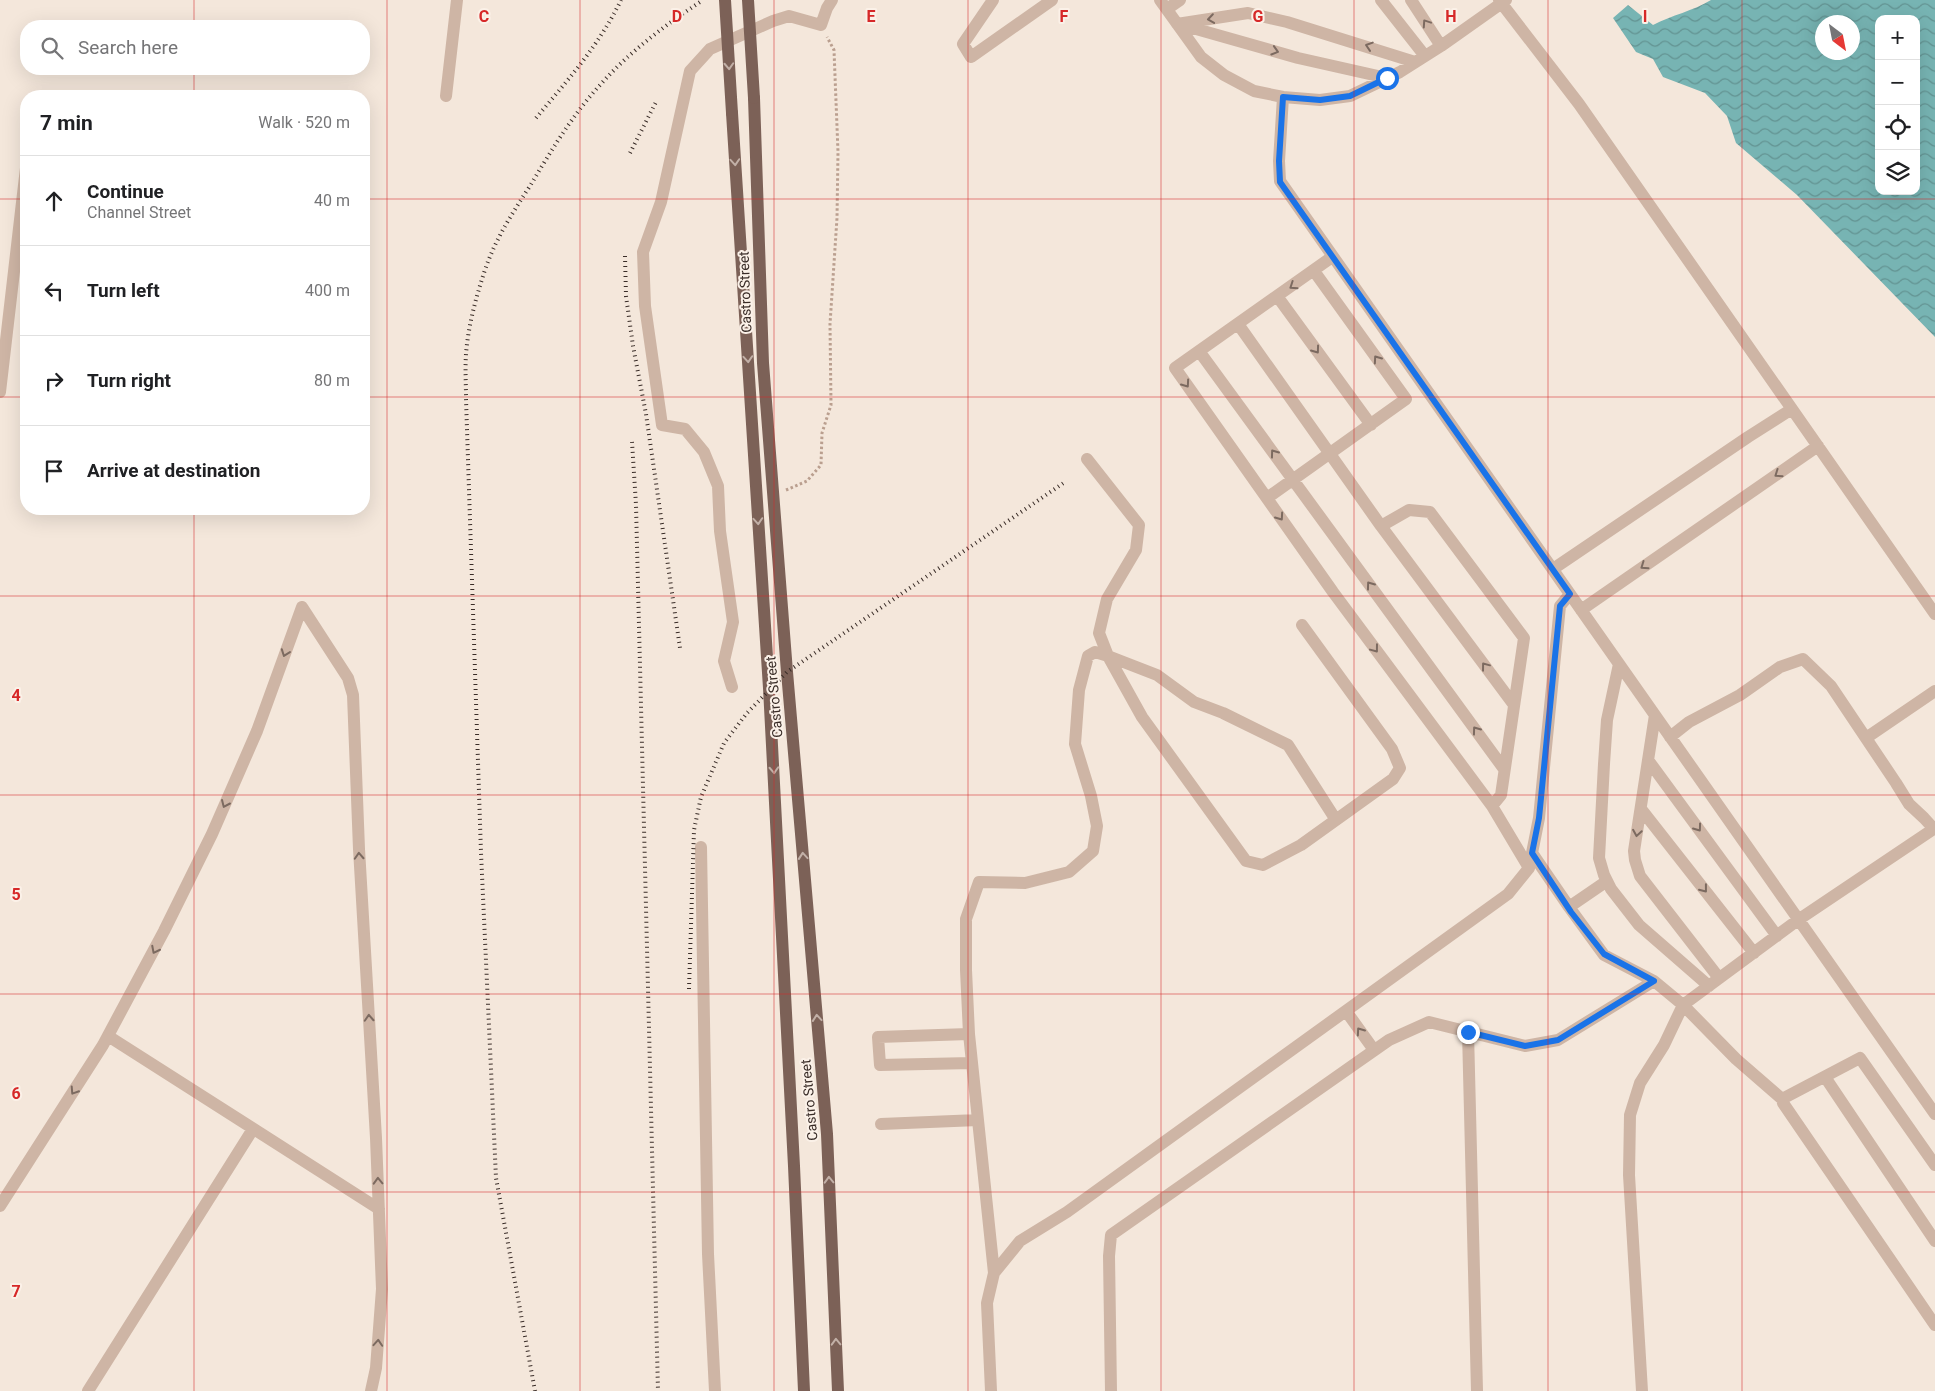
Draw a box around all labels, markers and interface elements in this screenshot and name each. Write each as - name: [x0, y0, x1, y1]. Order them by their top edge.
- text: C: [479, 7, 489, 26]
- text: D: [672, 7, 682, 26]
- text: E: [867, 7, 876, 26]
- text: F: [1060, 7, 1069, 26]
- text: G: [1253, 7, 1264, 26]
- text: H: [1445, 7, 1457, 26]
- text: I: [1643, 7, 1647, 26]
- one-way arrow: [1207, 13, 1215, 24]
- north arrow: [1815, 15, 1860, 60]
- map controls: [1875, 15, 1920, 195]
- button: +: [1875, 15, 1920, 60]
- one-way arrow: [1423, 19, 1432, 28]
- search box: [20, 20, 370, 75]
- icon: search: [38, 34, 66, 62]
- text: Search here: [78, 36, 178, 59]
- one-way arrow: [1365, 42, 1374, 52]
- one-way arrow: [1270, 45, 1279, 55]
- button: −: [1875, 60, 1920, 105]
- one-way arrow: [723, 62, 734, 70]
- route start: [1376, 67, 1399, 90]
- button: locate: [1875, 105, 1920, 150]
- text: 7 min: [40, 111, 93, 135]
- text: Walk · 520 m: [258, 113, 350, 132]
- button: layers: [1875, 150, 1920, 195]
- one-way arrow: [729, 158, 740, 166]
- text: Continue: [87, 180, 164, 203]
- icon: ahead: [40, 187, 68, 215]
- text: 40 m: [314, 191, 350, 210]
- text: Channel Street: [87, 203, 191, 222]
- street label: Castro Street: [736, 251, 754, 333]
- icon: left: [40, 277, 68, 305]
- text: Turn left: [87, 279, 160, 302]
- one-way arrow: [1289, 279, 1298, 289]
- text: 400 m: [305, 281, 350, 300]
- one-way arrow: [1310, 344, 1319, 354]
- one-way arrow: [742, 355, 753, 363]
- one-way arrow: [1374, 356, 1384, 365]
- icon: right: [40, 367, 68, 395]
- text: Turn right: [87, 369, 171, 392]
- text: 80 m: [314, 371, 350, 390]
- one-way arrow: [1180, 378, 1189, 388]
- one-way arrow: [1271, 449, 1280, 459]
- icon: arrive: [40, 457, 68, 485]
- text: Arrive at destination: [87, 459, 260, 482]
- one-way arrow: [1774, 468, 1784, 477]
- one-way arrow: [1274, 511, 1283, 521]
- one-way arrow: [753, 517, 764, 525]
- one-way arrow: [1641, 560, 1650, 569]
- one-way arrow: [1367, 582, 1375, 591]
- one-way arrow: [1369, 643, 1378, 653]
- one-way arrow: [281, 648, 291, 657]
- street label: Castro Street: [762, 655, 786, 738]
- one-way arrow: [1482, 662, 1491, 672]
- text: 4: [11, 686, 21, 705]
- one-way arrow: [1473, 726, 1482, 736]
- one-way arrow: [768, 767, 779, 775]
- one-way arrow: [221, 799, 232, 808]
- one-way arrow: [1692, 822, 1701, 832]
- one-way arrow: [1633, 828, 1643, 837]
- one-way arrow: [354, 852, 365, 860]
- one-way arrow: [797, 852, 808, 860]
- one-way arrow: [1698, 883, 1707, 892]
- text: 5: [11, 885, 21, 904]
- one-way arrow: [151, 945, 161, 954]
- one-way arrow: [364, 1014, 375, 1022]
- one-way arrow: [812, 1014, 823, 1022]
- route end: [1457, 1021, 1480, 1044]
- one-way arrow: [1357, 1027, 1366, 1036]
- street label: Castro Street: [797, 1058, 821, 1141]
- text: 6: [11, 1084, 21, 1103]
- one-way arrow: [70, 1085, 80, 1094]
- one-way arrow: [373, 1176, 383, 1184]
- one-way arrow: [824, 1176, 834, 1184]
- text: 7: [11, 1282, 21, 1301]
- one-way arrow: [831, 1338, 841, 1346]
- one-way arrow: [372, 1339, 383, 1347]

